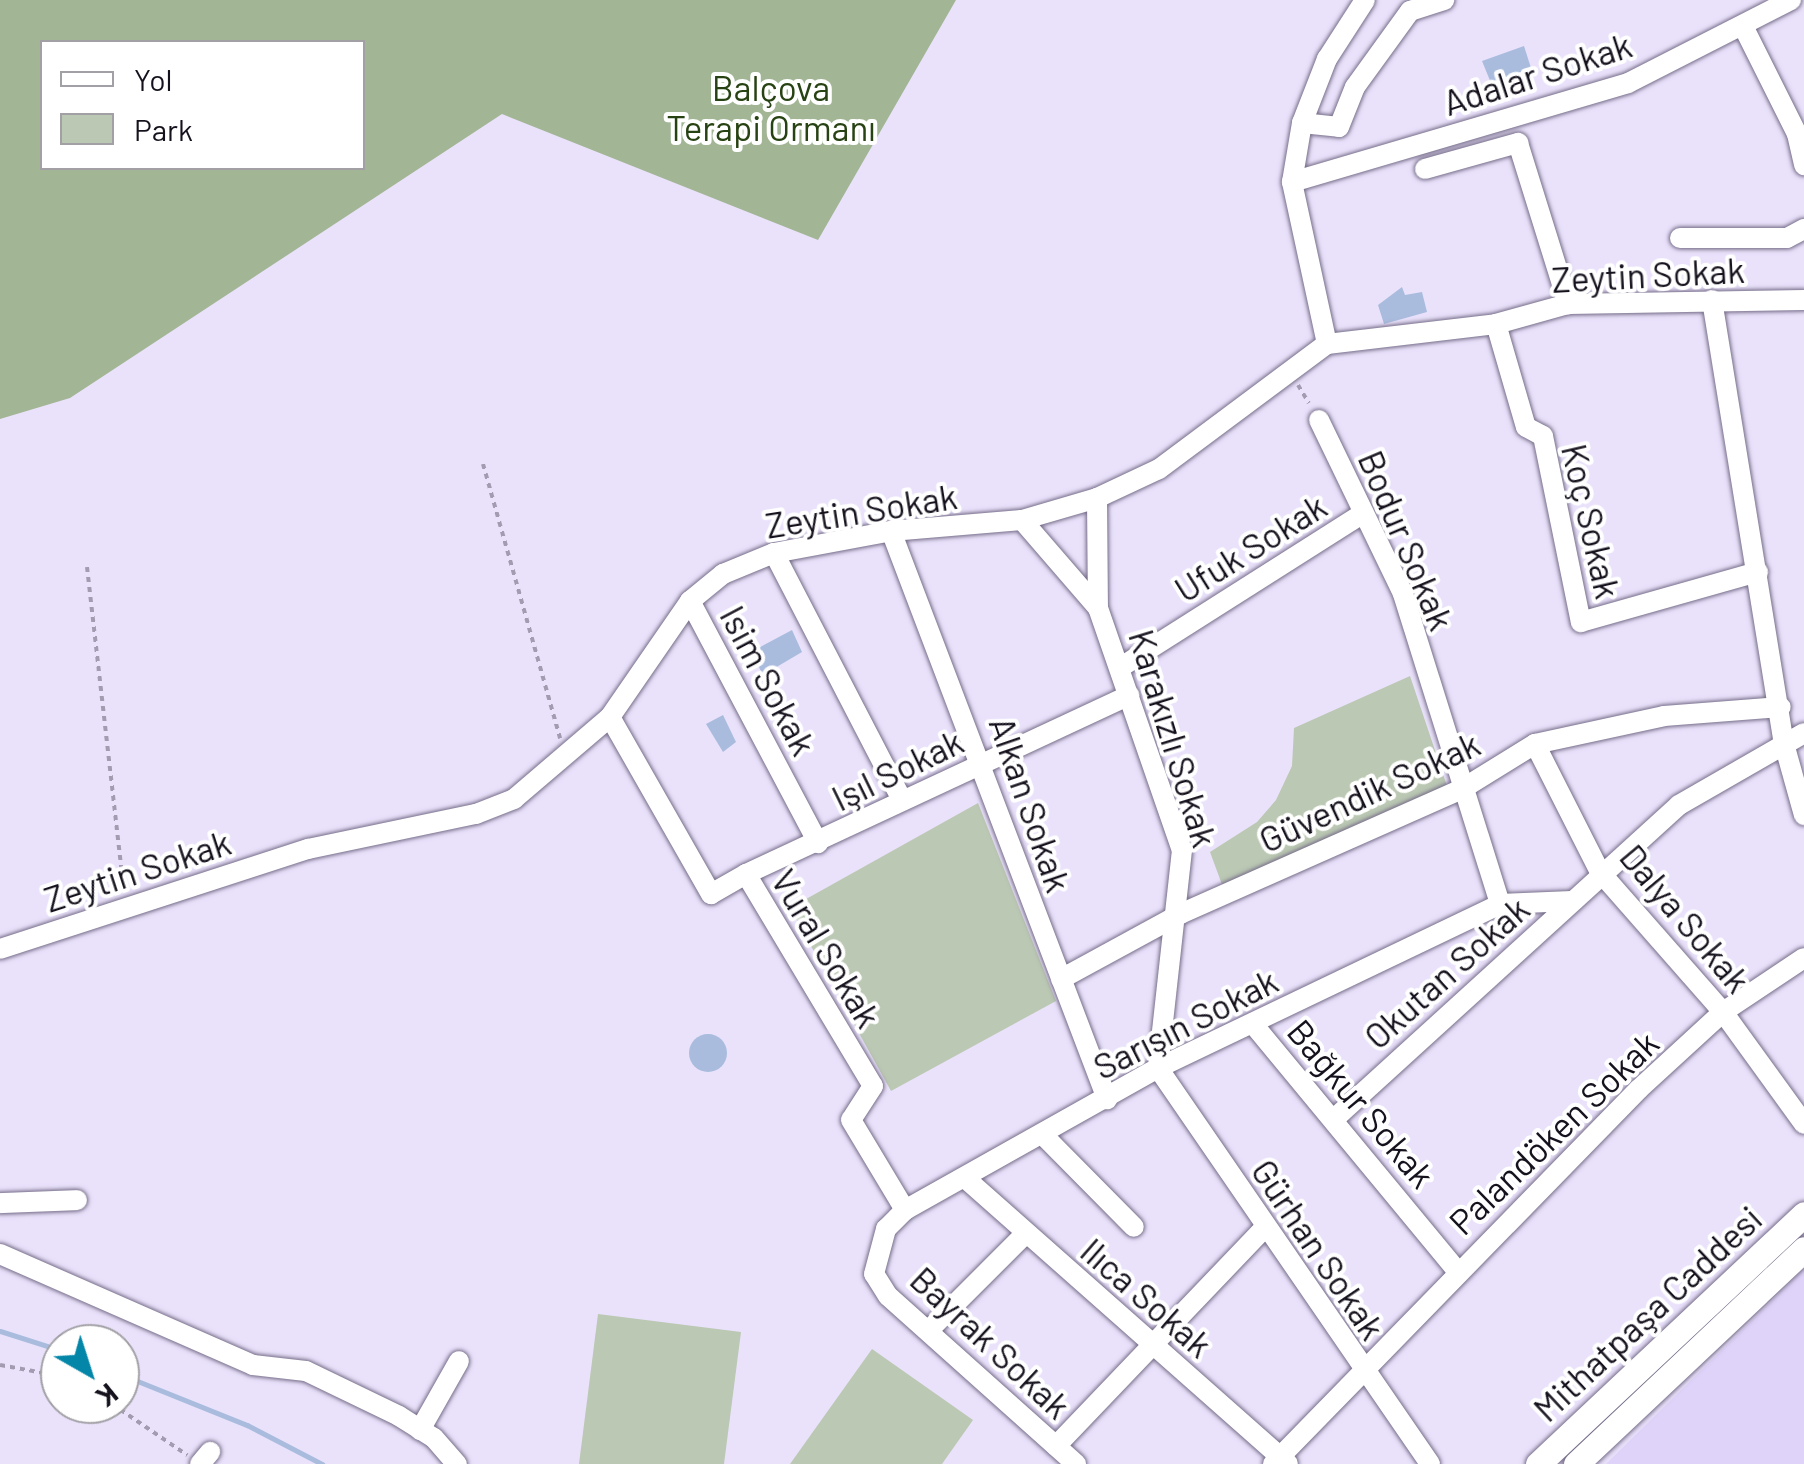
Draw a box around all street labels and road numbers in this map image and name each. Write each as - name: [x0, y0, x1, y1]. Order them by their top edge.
- street label: Adalar Sokak: [1437, 23, 1637, 123]
- street label: Zeytin Sokak: [1550, 248, 1746, 300]
- street label: Koç Sokak: [1554, 440, 1630, 602]
- street label: Bodur Sokak: [1350, 444, 1464, 636]
- street label: Zeytin Sokak: [762, 474, 960, 546]
- street label: Ufuk Sokak: [1167, 484, 1333, 610]
- street label: Isim Sokak: [712, 598, 826, 762]
- street label: Karakızlı Sokak: [1121, 624, 1227, 852]
- street label: Alkan Sokak: [981, 711, 1081, 897]
- street label: Işıl Sokak: [825, 719, 969, 819]
- street label: Güvendik Sokak: [1252, 722, 1486, 860]
- street label: Zeytin Sokak: [39, 820, 235, 920]
- street label: Dalya Sokak: [1612, 836, 1760, 1000]
- street label: Vural Sokak: [763, 861, 891, 1035]
- street label: Okutan Sokak: [1355, 887, 1537, 1057]
- street label: Sarışın Sokak: [1086, 959, 1284, 1087]
- street label: Bağkur Sokak: [1280, 1010, 1444, 1196]
- street label: Palandöken Sokak: [1440, 1022, 1666, 1242]
- street label: Gürhan Sokak: [1243, 1151, 1395, 1347]
- street label: Mithatpaşa Caddesi: [1524, 1197, 1770, 1429]
- street label: Ilıca Sokak: [1073, 1229, 1221, 1365]
- street label: Bayrak Sokak: [903, 1257, 1079, 1427]

